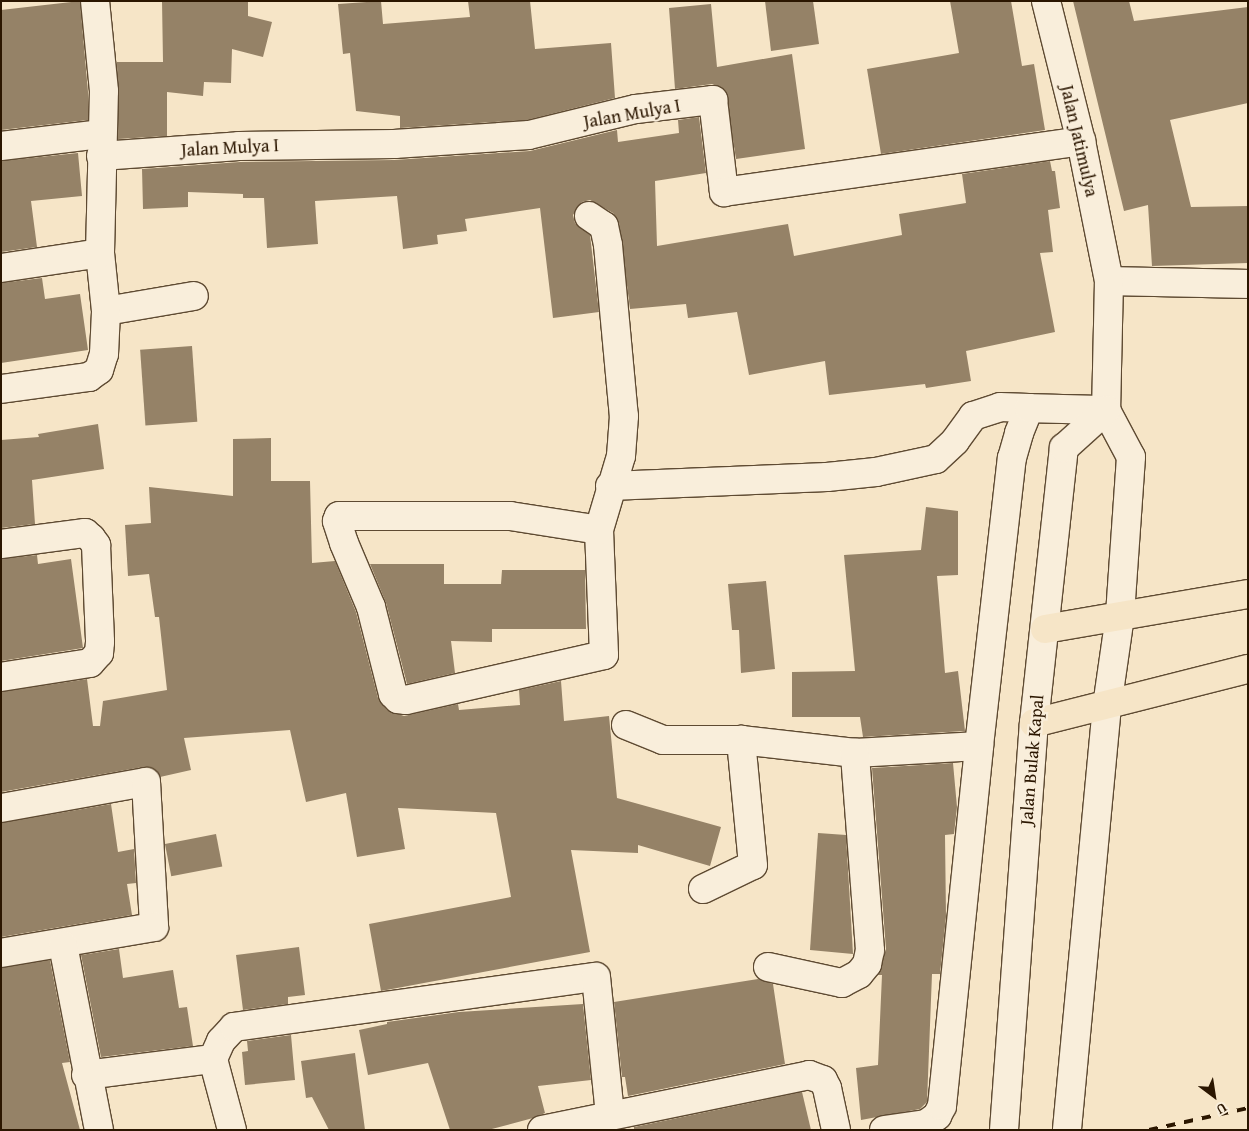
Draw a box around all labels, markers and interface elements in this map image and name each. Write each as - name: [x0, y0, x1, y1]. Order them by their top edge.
- street label: Jalan Jatimulya: [1056, 83, 1102, 199]
- street label: Jalan Mulya I: [582, 95, 682, 133]
- street label: Jalan Mulya I: [180, 135, 280, 161]
- street label: Jalan Bulak Kapal: [1016, 694, 1048, 826]
- north arrow: [1189, 1071, 1239, 1121]
- text: U: [1213, 1098, 1231, 1120]

